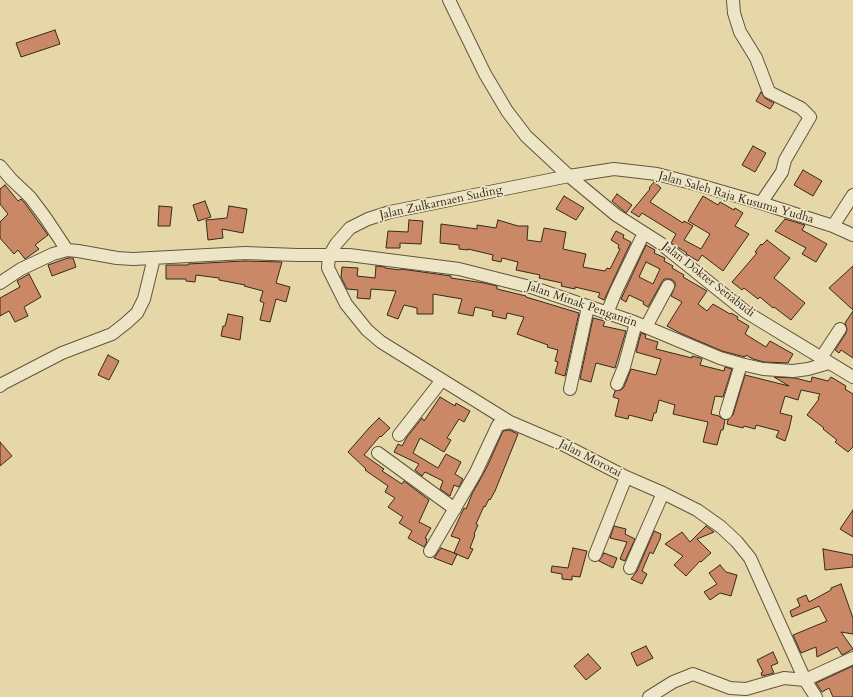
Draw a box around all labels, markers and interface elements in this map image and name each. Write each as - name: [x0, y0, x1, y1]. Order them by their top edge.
- street label: Jalan Saleh Raja Kusuma Yudha: [657, 169, 815, 227]
- street label: Jalan Zulkarnaen Suding: [378, 183, 504, 223]
- street label: Jalan Dokter Setiabudi: [659, 239, 757, 321]
- street label: Jalan Minak Pengantin: [525, 279, 639, 331]
- street label: Jalan Morotai: [556, 437, 624, 481]

